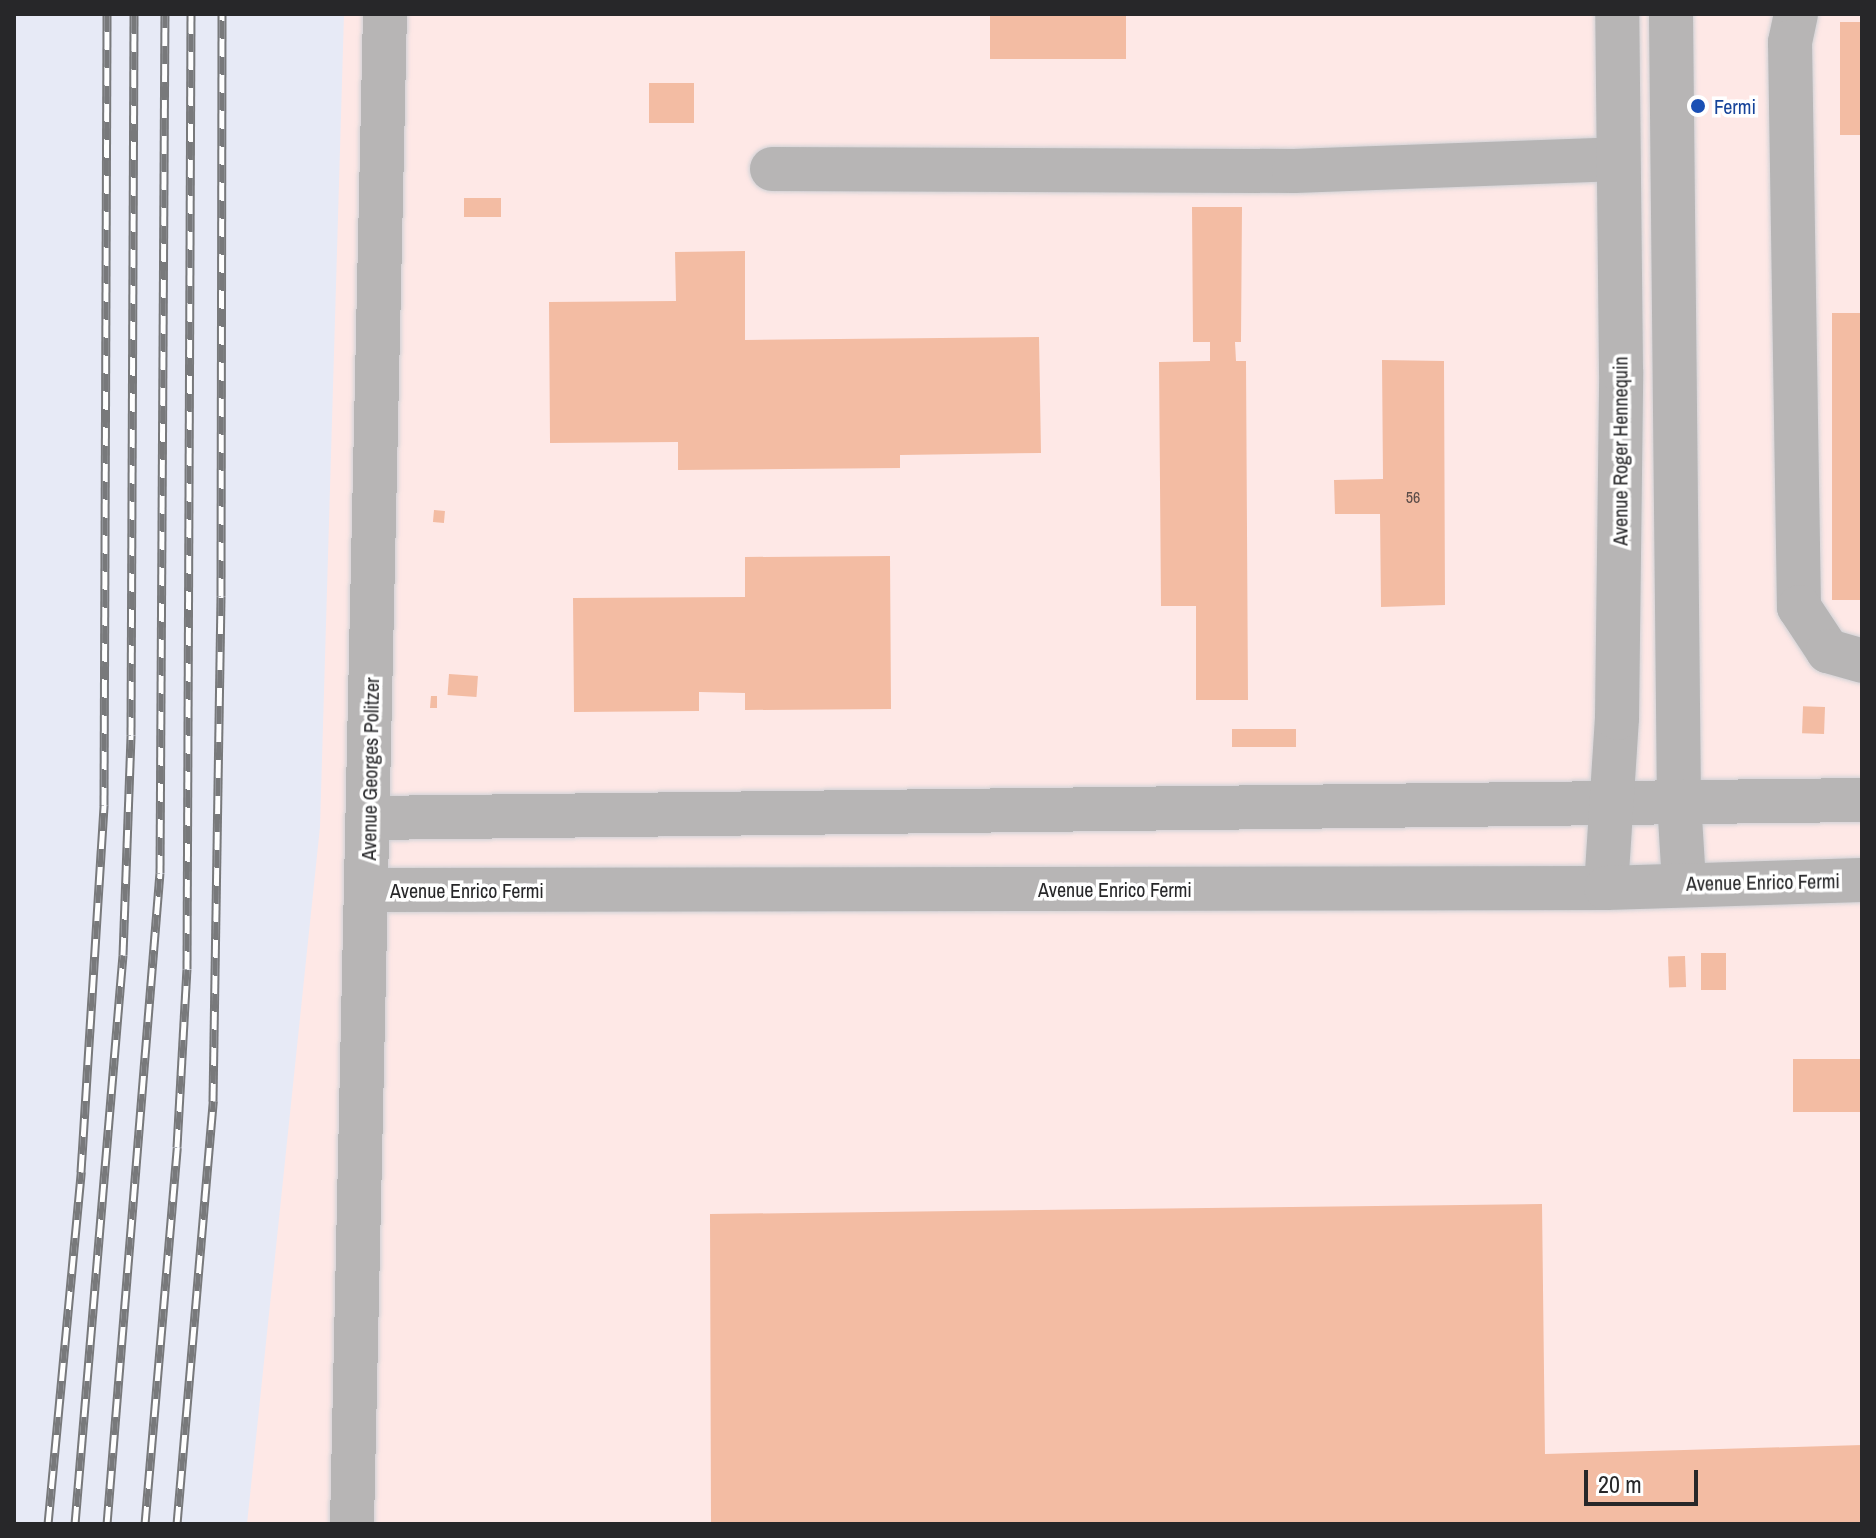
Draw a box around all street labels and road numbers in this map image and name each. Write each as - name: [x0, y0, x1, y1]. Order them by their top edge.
- street label: Avenue Roger Hennequin: [1608, 356, 1632, 546]
- street label: Avenue Georges Politzer: [356, 677, 384, 861]
- street label: Avenue Enrico Fermi: [1686, 869, 1840, 895]
- street label: Avenue Enrico Fermi: [1038, 877, 1192, 901]
- street label: Avenue Enrico Fermi: [390, 878, 544, 902]

